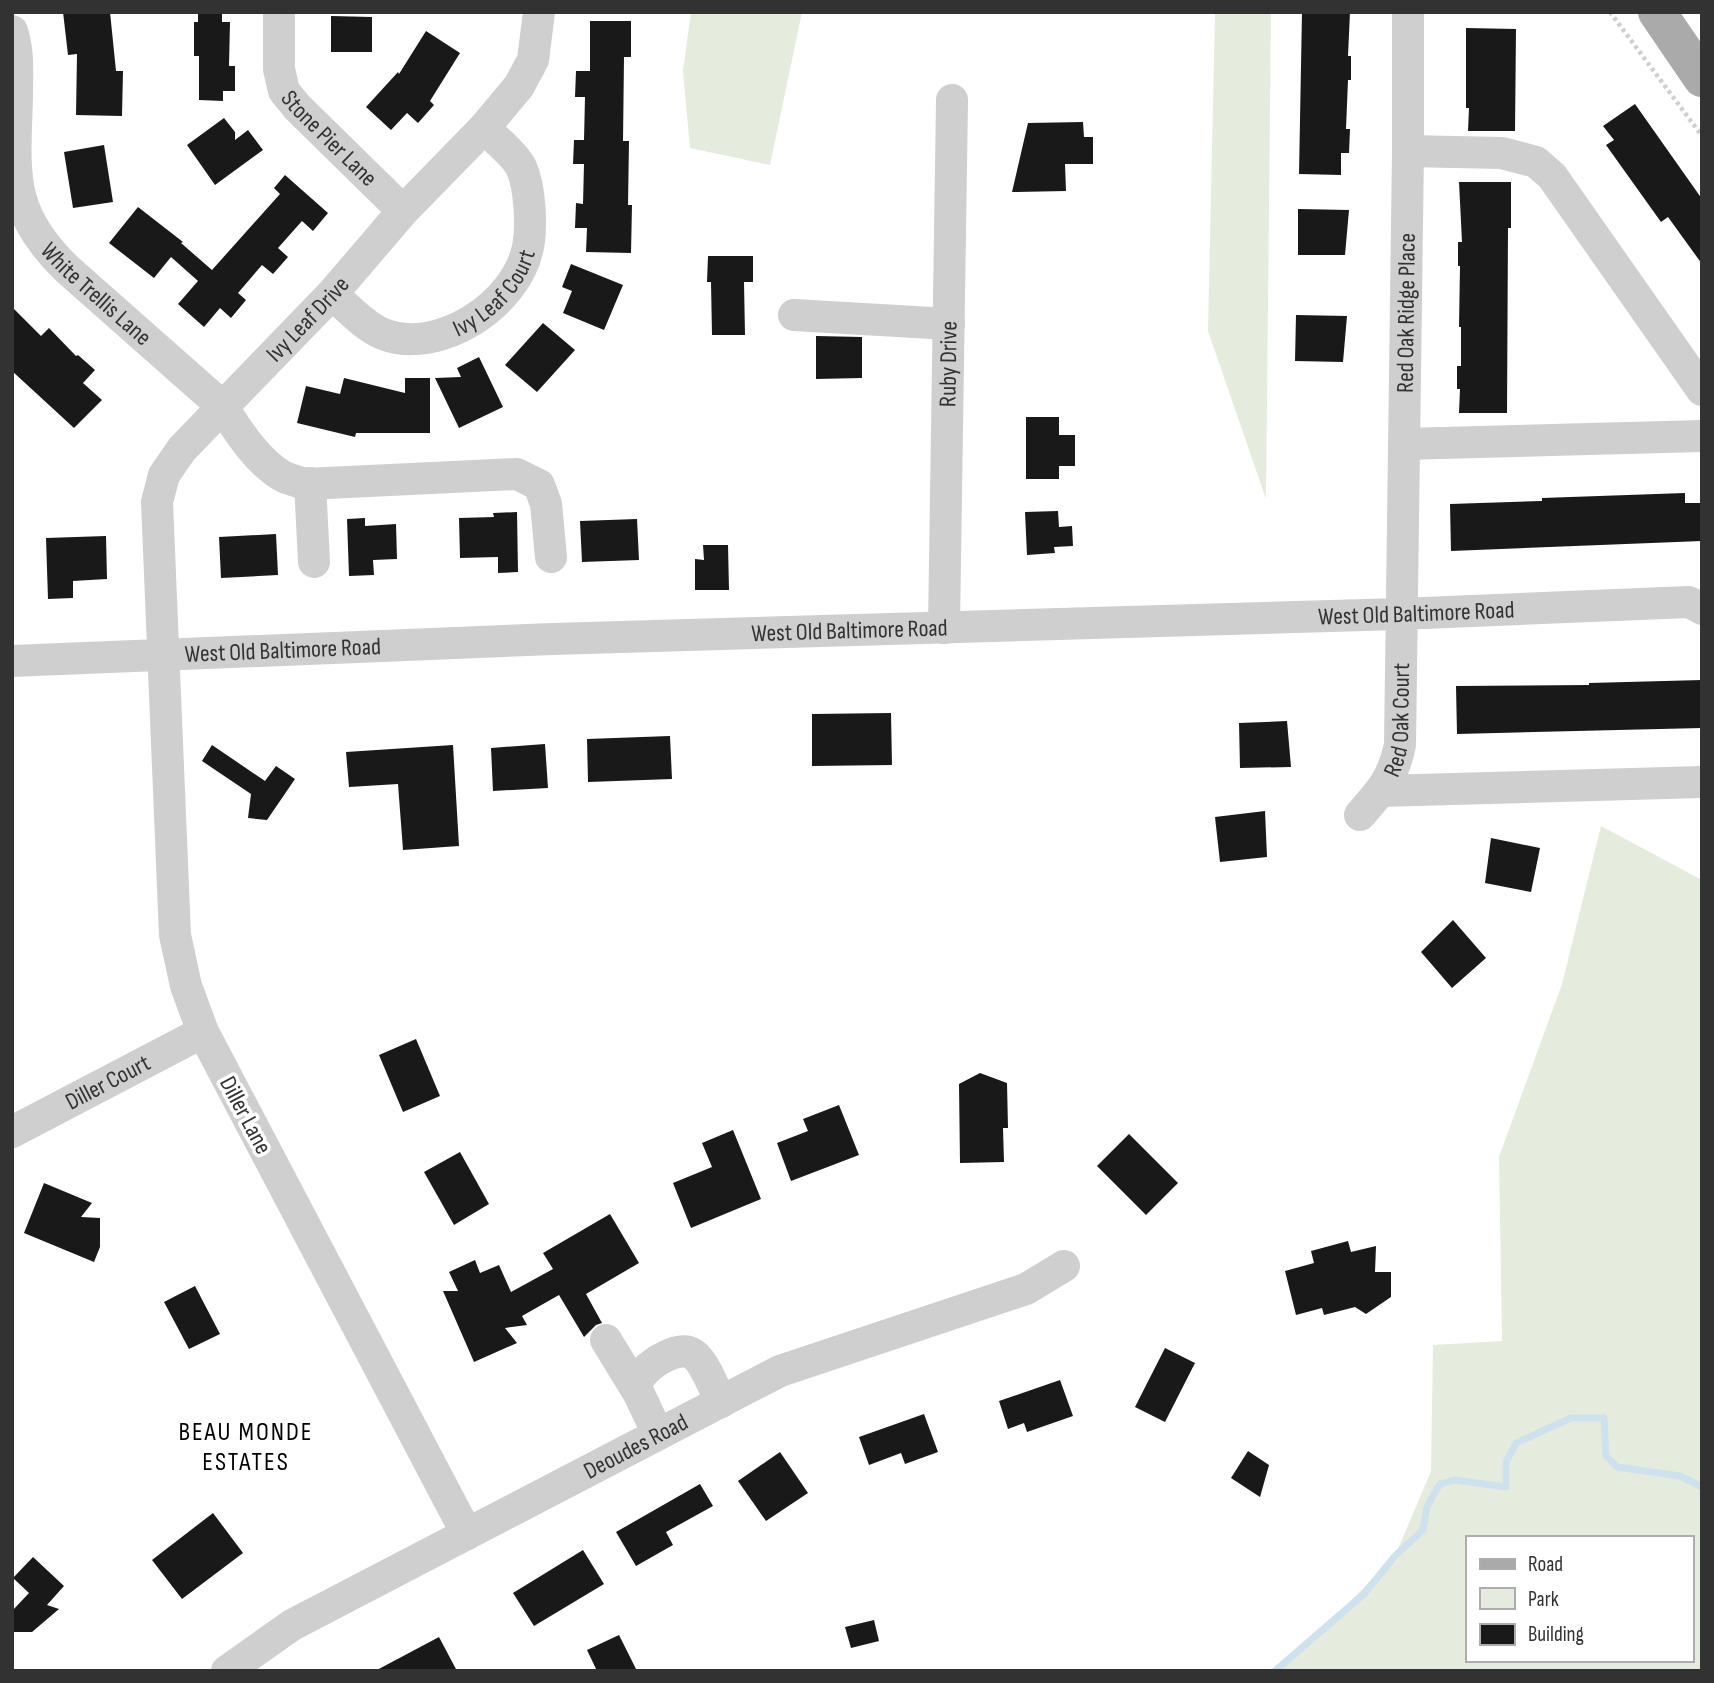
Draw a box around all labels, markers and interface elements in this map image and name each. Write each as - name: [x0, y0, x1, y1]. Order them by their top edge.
- street label: Stone Pier Lane: [274, 85, 383, 193]
- street label: Red Oak Ridge Place: [1391, 233, 1422, 393]
- street label: White Trellis Lane: [34, 237, 157, 352]
- street label: Ivy Leaf Court: [448, 246, 542, 343]
- street label: Ivy Leaf Drive: [260, 271, 356, 368]
- street label: Ruby Drive: [933, 321, 964, 407]
- street label: West Old Baltimore Road: [1318, 595, 1515, 631]
- street label: West Old Baltimore Road: [751, 613, 948, 648]
- street label: West Old Baltimore Road: [184, 632, 382, 669]
- street label: Red Oak Court: [1377, 663, 1416, 781]
- street label: Diller Court: [61, 1048, 155, 1116]
- street label: Diller Lane: [213, 1072, 278, 1159]
- street label: Deoudes Road: [579, 1408, 693, 1486]
- district label: BEAU MONDE ESTATES: [178, 1417, 314, 1478]
- legend: [1466, 1536, 1693, 1662]
- text: Road: [1528, 1552, 1563, 1577]
- text: Park: [1528, 1587, 1559, 1612]
- text: Building: [1528, 1622, 1584, 1647]

